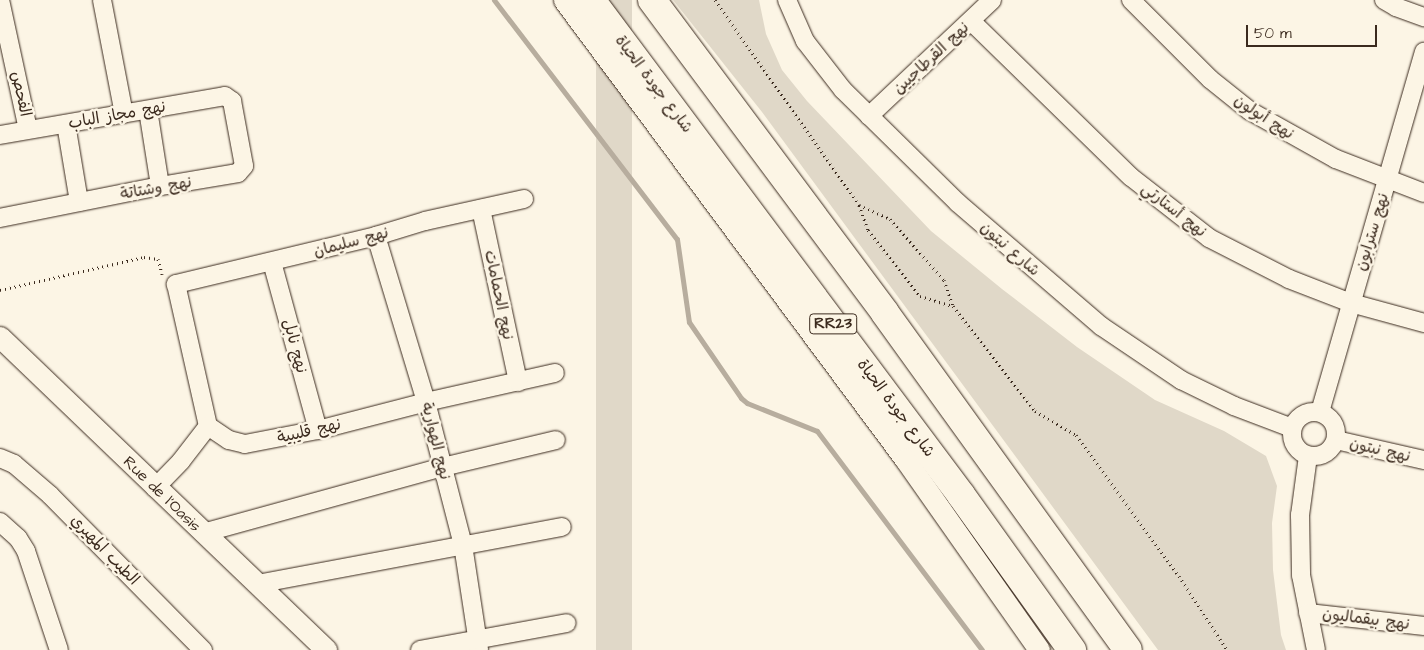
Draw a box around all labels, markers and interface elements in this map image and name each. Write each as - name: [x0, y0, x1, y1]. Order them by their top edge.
- scale bar: [1249, 15, 1380, 47]
- street label: نهج القرطاجيين: [889, 18, 973, 98]
- text: 50 m: [1254, 23, 1292, 44]
- street label: شارع جودة الحياة: [611, 31, 697, 137]
- street label: الفحص: [7, 70, 35, 118]
- street label: نهج أبولون: [1230, 90, 1298, 144]
- street label: نهج مجاز الباب: [67, 97, 167, 133]
- street label: نهج وشتاتة: [119, 172, 193, 204]
- street label: نهج أستارتي: [1138, 179, 1210, 241]
- street label: نهج سترابون: [1351, 191, 1393, 273]
- street label: شارع نبتون: [976, 218, 1044, 280]
- street label: نهج سليمان: [311, 223, 391, 261]
- street label: نهج الحمامات: [480, 248, 518, 342]
- road number: RR23: [808, 312, 858, 336]
- street label: نهج نابل: [279, 317, 311, 375]
- street label: شارع جودة الحياة: [853, 355, 939, 461]
- street label: نهج الهوارية: [417, 400, 455, 482]
- street label: نهج قليبية: [275, 414, 343, 448]
- street label: نهج نبتون: [1348, 434, 1412, 466]
- street label: Rue de l'Oasis: [119, 452, 205, 536]
- street label: الطيب المهيري: [67, 511, 143, 589]
- street label: نهج بيقماليون: [1321, 604, 1411, 634]

